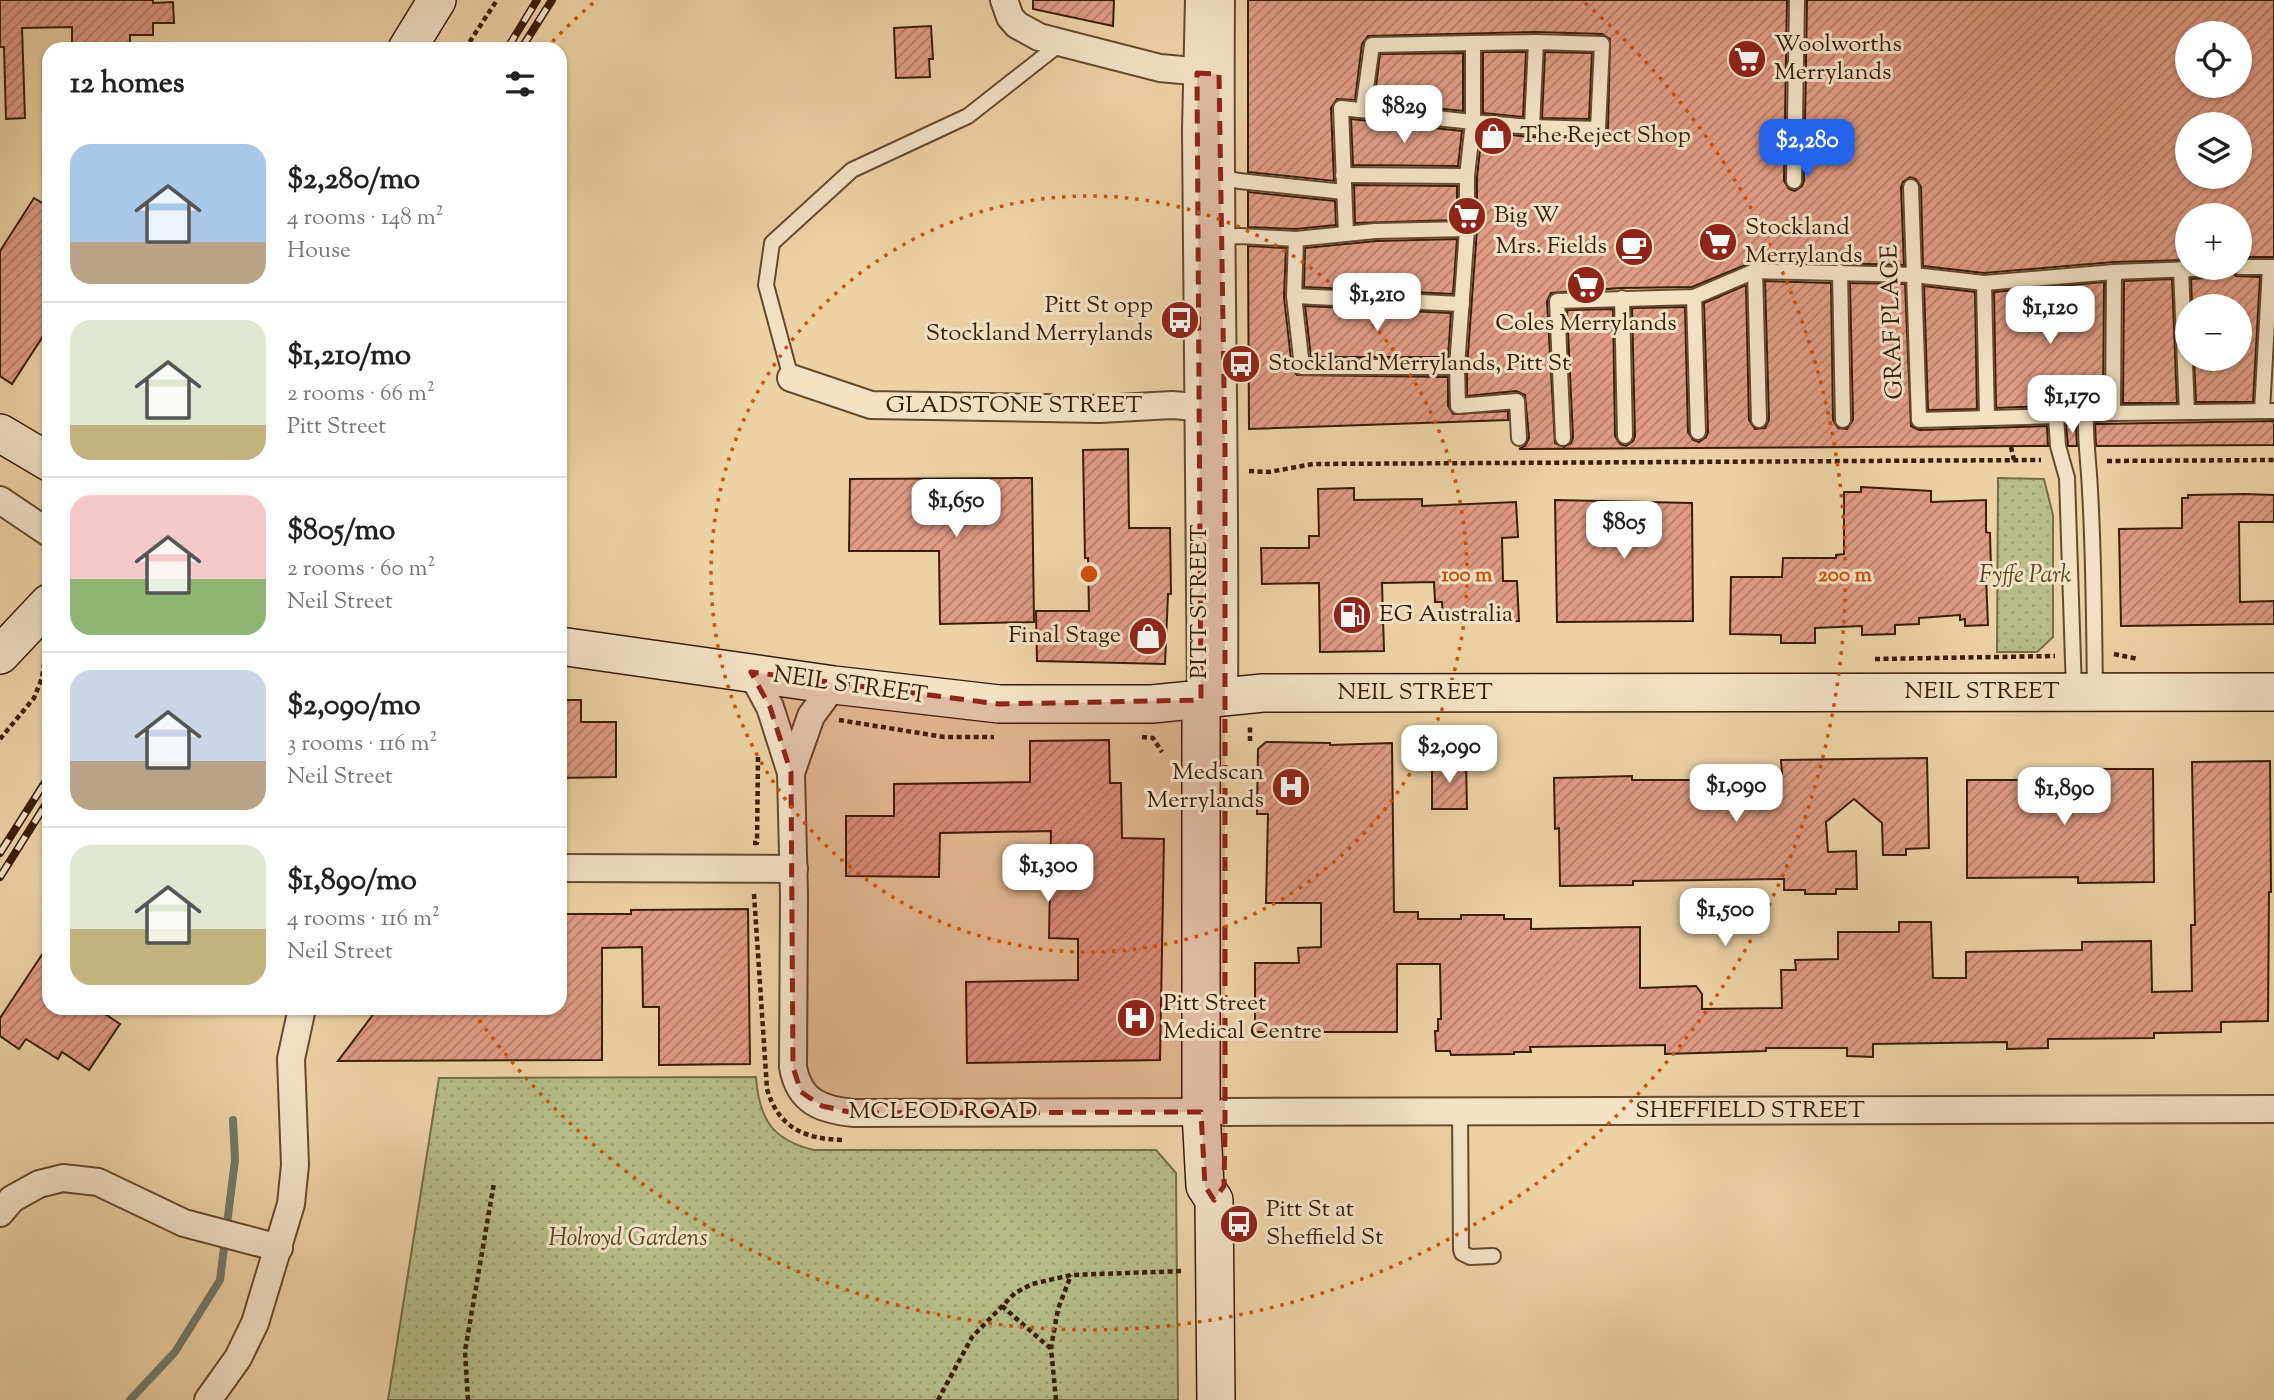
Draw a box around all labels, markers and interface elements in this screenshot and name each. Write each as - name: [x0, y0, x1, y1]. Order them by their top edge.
- map controls: [2175, 21, 2252, 371]
- button: locate: [2175, 21, 2252, 98]
- place label: Woolworths Merrylands: [1774, 28, 1902, 90]
- supermarket icon: Woolworths Merrylands: [1726, 38, 1768, 80]
- text: 12 homes: [70, 63, 185, 106]
- icon: filters: [501, 65, 539, 103]
- pin: $829: [1363, 86, 1445, 145]
- text: $829: [1381, 91, 1427, 124]
- button: layers: [2175, 112, 2252, 189]
- shop icon: The Reject Shop: [1472, 115, 1514, 157]
- place label: The Reject Shop: [1520, 119, 1691, 153]
- pin: $2,280: [1750, 120, 1864, 179]
- text: $2,280: [1775, 125, 1839, 158]
- text: $2,280/mo: [287, 159, 420, 202]
- icon: home: [126, 172, 210, 256]
- supermarket icon: Big W: [1446, 195, 1488, 237]
- place label: Big W: [1494, 199, 1560, 233]
- text: 4 rooms · 148 m²: [287, 202, 444, 235]
- button: +: [2175, 203, 2252, 280]
- place label: Stockland Merrylands: [1745, 211, 1862, 273]
- supermarket icon: Stockland Merrylands: [1697, 221, 1739, 263]
- cafe icon: Mrs. Fields: [1613, 226, 1655, 268]
- place label: Mrs. Fields: [1496, 230, 1607, 264]
- text: House: [287, 235, 351, 268]
- street label: GRAF PLACE: [1873, 243, 1913, 400]
- supermarket icon: Coles Merrylands: [1565, 264, 1607, 306]
- pin: $1,210: [1320, 274, 1434, 333]
- text: $1,210: [1349, 279, 1405, 312]
- pin: $1,120: [1993, 286, 2107, 346]
- place label: Pitt St opp Stockland Merrylands: [926, 289, 1153, 351]
- text: $1,120: [2022, 292, 2078, 325]
- button: −: [2175, 294, 2252, 371]
- bus stop icon: Pitt St opp Stockland Merrylands: [1159, 299, 1201, 341]
- place label: Coles Merrylands: [1495, 307, 1677, 341]
- text: $1,210/mo: [287, 335, 411, 378]
- bus stop icon: Stockland Merrylands, Pitt St: [1220, 343, 1262, 385]
- place label: Stockland Merrylands, Pitt St: [1268, 347, 1570, 381]
- icon: home: [126, 348, 210, 432]
- pin: $1,170: [2015, 376, 2129, 435]
- text: 2 rooms · 66 m²: [287, 378, 435, 411]
- text: $1,170: [2044, 381, 2100, 414]
- street label: GLADSTONE STREET: [886, 389, 1143, 423]
- text: Pitt Street: [287, 411, 386, 444]
- pin: $1,650: [899, 480, 1013, 539]
- text: $1,650: [928, 485, 984, 518]
- pin: $805: [1583, 502, 1665, 561]
- text: $805: [1602, 507, 1646, 540]
- text: $805/mo: [287, 510, 395, 553]
- icon: home: [126, 523, 210, 607]
- street label: PITT STREET: [1183, 525, 1217, 679]
- text: 2 rooms · 60 m²: [287, 553, 435, 586]
- park label: Fyffe Park: [1979, 559, 2071, 593]
- text: 100 m: [1442, 561, 1493, 591]
- text: 200 m: [1818, 561, 1873, 591]
- centre of rings: [1077, 562, 1101, 586]
- text: Neil Street: [287, 586, 393, 619]
- fuel station icon: EG Australia: [1331, 594, 1373, 636]
- place label: EG Australia: [1379, 598, 1513, 632]
- shop icon: Final Stage: [1127, 615, 1169, 657]
- place label: Final Stage: [1008, 619, 1121, 653]
- street label: NEIL STREET: [771, 658, 929, 714]
- street label: NEIL STREET: [1904, 675, 2060, 709]
- street label: NEIL STREET: [1337, 676, 1493, 710]
- text: $2,090/mo: [287, 685, 421, 728]
- icon: home: [126, 698, 210, 782]
- pin: $2,090: [1392, 726, 1506, 785]
- text: 3 rooms · 116 m²: [287, 728, 437, 761]
- text: $2,090: [1417, 731, 1481, 764]
- place label: Medscan Merrylands: [1147, 756, 1264, 818]
- text: Neil Street: [287, 761, 393, 794]
- pin: $1,090: [1679, 764, 1793, 824]
- hospital icon: Medscan Merrylands: [1270, 766, 1312, 808]
- pin: $1,890: [2007, 768, 2121, 827]
- text: $1,090: [1706, 770, 1766, 803]
- text: $1,890: [2034, 773, 2094, 806]
- pin: $1,300: [991, 844, 1105, 904]
- text: $1,300: [1018, 850, 1078, 883]
- text: $1,890/mo: [287, 860, 417, 903]
- icon: home: [126, 873, 210, 957]
- pin: $1,500: [1668, 888, 1782, 948]
- text: $1,500: [1696, 894, 1754, 927]
- text: 4 rooms · 116 m²: [287, 903, 440, 936]
- text: Neil Street: [287, 936, 393, 969]
- place label: Pitt Street Medical Centre: [1163, 987, 1322, 1049]
- hospital icon: Pitt Street Medical Centre: [1115, 997, 1157, 1039]
- street label: SHEFFIELD STREET: [1635, 1094, 1865, 1128]
- street label: MCLEOD ROAD: [849, 1095, 1037, 1129]
- place label: Pitt St at Sheffield St: [1266, 1193, 1383, 1255]
- bus stop icon: Pitt St at Sheffield St: [1218, 1203, 1260, 1245]
- park label: Holroyd Gardens: [549, 1222, 707, 1256]

